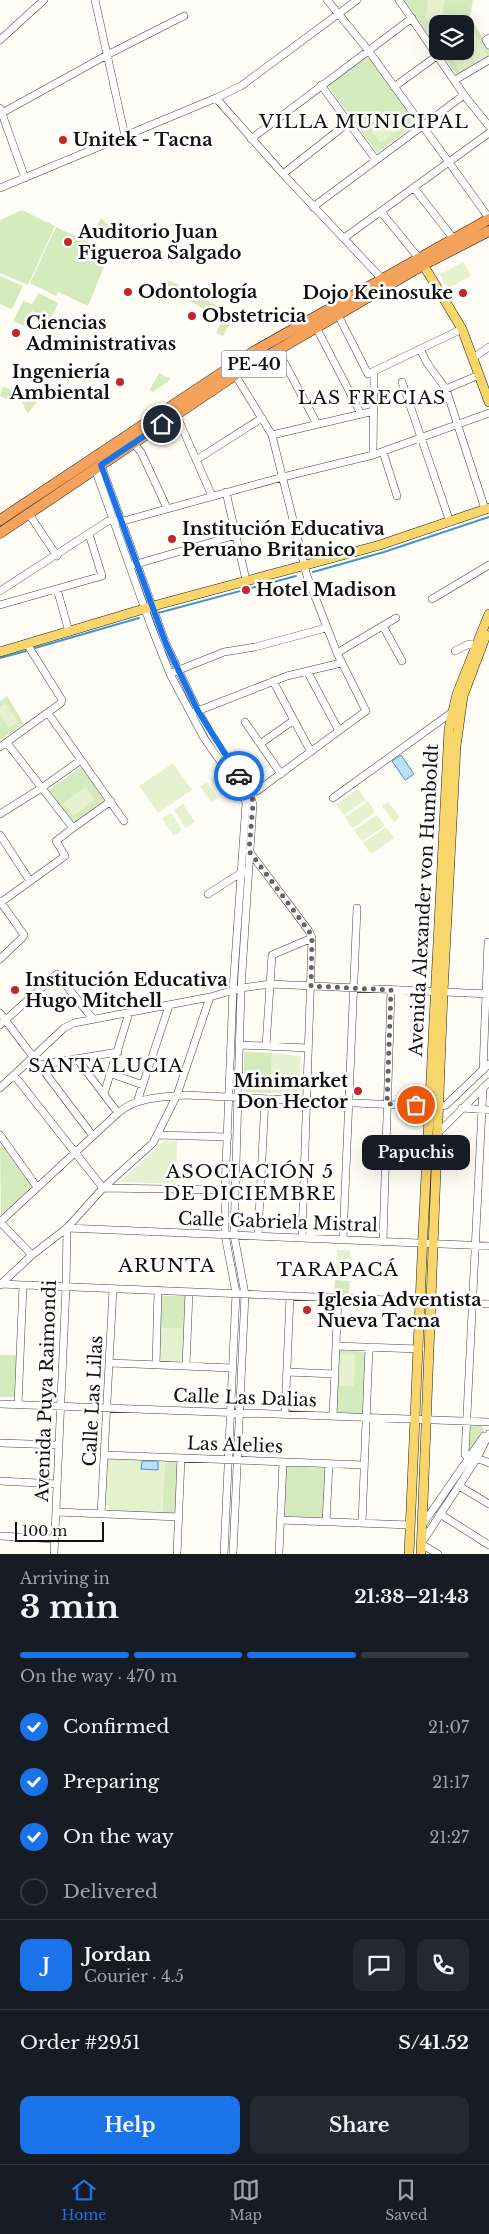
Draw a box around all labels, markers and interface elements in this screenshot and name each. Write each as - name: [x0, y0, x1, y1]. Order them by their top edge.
- map controls: [429, 15, 474, 60]
- button: layers: [429, 15, 474, 60]
- district label: VILLA MUNICIPAL: [258, 110, 469, 133]
- place label: Unitek - Tacna: [73, 129, 213, 151]
- marker: Unitek - Tacna: [57, 134, 69, 146]
- place label: Auditorio Juan Figueroa Salgado: [77, 221, 242, 264]
- marker: Auditorio Juan Figueroa Salgado: [62, 236, 74, 248]
- place label: Odontología: [138, 281, 258, 303]
- place label: Dojo Keinosuke: [302, 282, 453, 304]
- marker: Odontología: [122, 286, 134, 298]
- marker: Dojo Keinosuke: [457, 287, 469, 299]
- place label: Obstetricia: [202, 305, 307, 327]
- marker: Obstetricia: [186, 310, 198, 322]
- place label: Ciencias Administrativas: [25, 312, 176, 355]
- marker: Ciencias Administrativas: [10, 327, 22, 339]
- road number: PE-40: [222, 350, 286, 378]
- place label: Ingeniería Ambiental: [9, 361, 111, 404]
- marker: Ingeniería Ambiental: [114, 376, 126, 388]
- district label: LAS FRECIAS: [298, 386, 446, 409]
- pin: [141, 403, 183, 445]
- icon: home: [148, 410, 176, 438]
- place label: Institución Educativa Peruano Britanico: [182, 518, 385, 561]
- marker: Institución Educativa Peruano Britanico: [166, 533, 178, 545]
- place label: Hotel Madison: [256, 579, 396, 601]
- marker: Hotel Madison: [240, 584, 252, 596]
- street label: Avenida Alexander von Humboldt: [405, 743, 443, 1058]
- courier: [214, 751, 264, 801]
- icon: car: [225, 762, 253, 790]
- place label: Institución Educativa Hugo Mitchell: [25, 969, 228, 1012]
- marker: Institución Educativa Hugo Mitchell: [9, 984, 21, 996]
- district label: SANTA LUCIA: [28, 1054, 184, 1077]
- place label: Minimarket Don Hector: [233, 1070, 348, 1113]
- pin: [395, 1084, 437, 1126]
- marker: Minimarket Don Hector: [352, 1085, 364, 1097]
- icon: bag: [402, 1091, 430, 1119]
- callout: Papuchis: [362, 1135, 470, 1170]
- text: Papuchis: [378, 1142, 454, 1162]
- district label: ASOCIACIÓN 5 DE DICIEMBRE: [164, 1160, 336, 1205]
- street label: Calle Gabriela Mistral: [178, 1208, 378, 1236]
- district label: ARUNTA: [117, 1254, 216, 1277]
- district label: TARAPACÁ: [277, 1258, 399, 1281]
- street label: Avenida Puya Raimondi: [31, 1280, 61, 1503]
- place label: Iglesia Adventista Nueva Tacna: [317, 1289, 482, 1332]
- marker: Iglesia Adventista Nueva Tacna: [301, 1304, 313, 1316]
- street label: Calle Las Lilas: [79, 1335, 107, 1467]
- street label: Calle Las Dalias: [173, 1384, 317, 1412]
- street label: Las Alelies: [187, 1432, 283, 1458]
- scale bar: [15, 1519, 104, 1542]
- text: 100 m: [22, 1522, 67, 1540]
- text: Arriving in: [20, 1568, 110, 1588]
- text: 21:38–21:43: [354, 1585, 469, 1608]
- text: 3 min: [20, 1587, 119, 1627]
- text: On the way · 470 m: [20, 1666, 177, 1686]
- icon: check: [20, 1713, 48, 1741]
- text: Confirmed: [63, 1715, 169, 1738]
- text: 21:07: [428, 1717, 469, 1737]
- icon: check: [20, 1768, 48, 1796]
- text: Preparing: [63, 1770, 159, 1793]
- text: 21:17: [432, 1772, 469, 1792]
- icon: check: [20, 1823, 48, 1851]
- text: On the way: [63, 1825, 174, 1848]
- text: 21:27: [430, 1827, 469, 1847]
- text: Delivered: [63, 1880, 158, 1903]
- button: chat: [353, 1939, 405, 1991]
- button: phone: [417, 1939, 469, 1991]
- text: Jordan: [84, 1943, 151, 1966]
- text: J: [42, 1953, 50, 1976]
- text: Courier · 4.5: [84, 1966, 184, 1986]
- text: Order #2951: [20, 2031, 140, 2054]
- text: S/41.52: [398, 2031, 469, 2054]
- button: Help: [20, 2096, 240, 2154]
- button: Share: [250, 2096, 469, 2154]
- tab: Home: [62, 2176, 106, 2224]
- tab: Map: [230, 2176, 262, 2224]
- tab: Saved: [385, 2176, 427, 2224]

